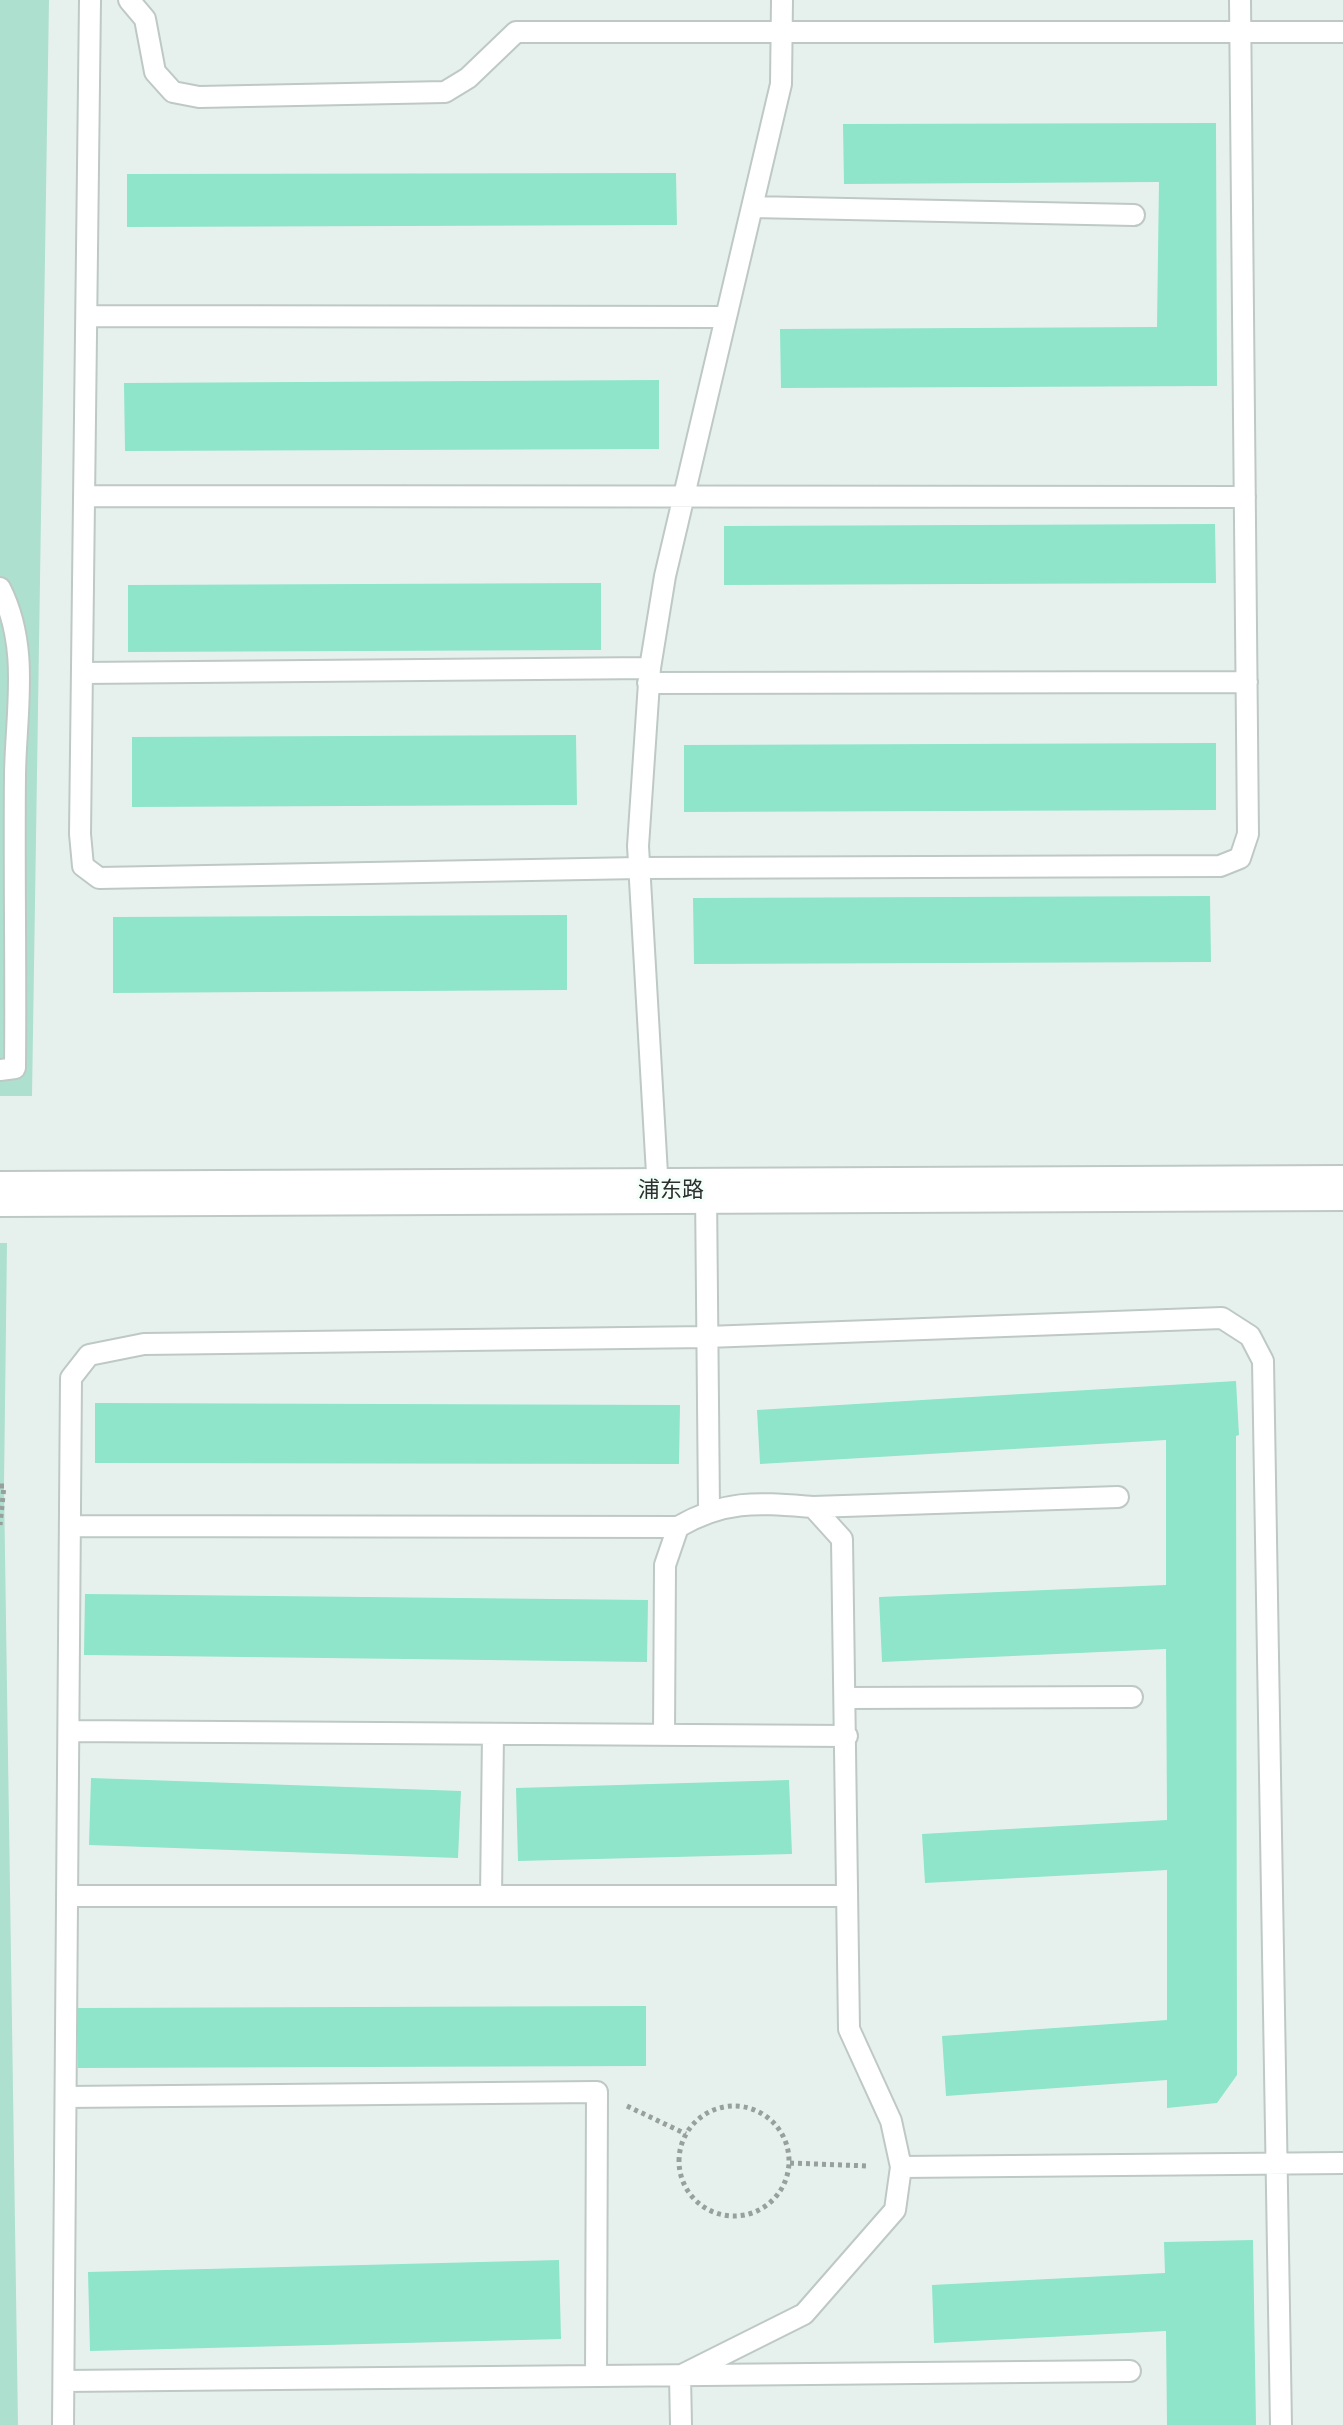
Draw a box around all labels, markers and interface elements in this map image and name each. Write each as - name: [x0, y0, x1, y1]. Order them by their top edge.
- street label: 浦东路: [638, 1178, 704, 1204]

